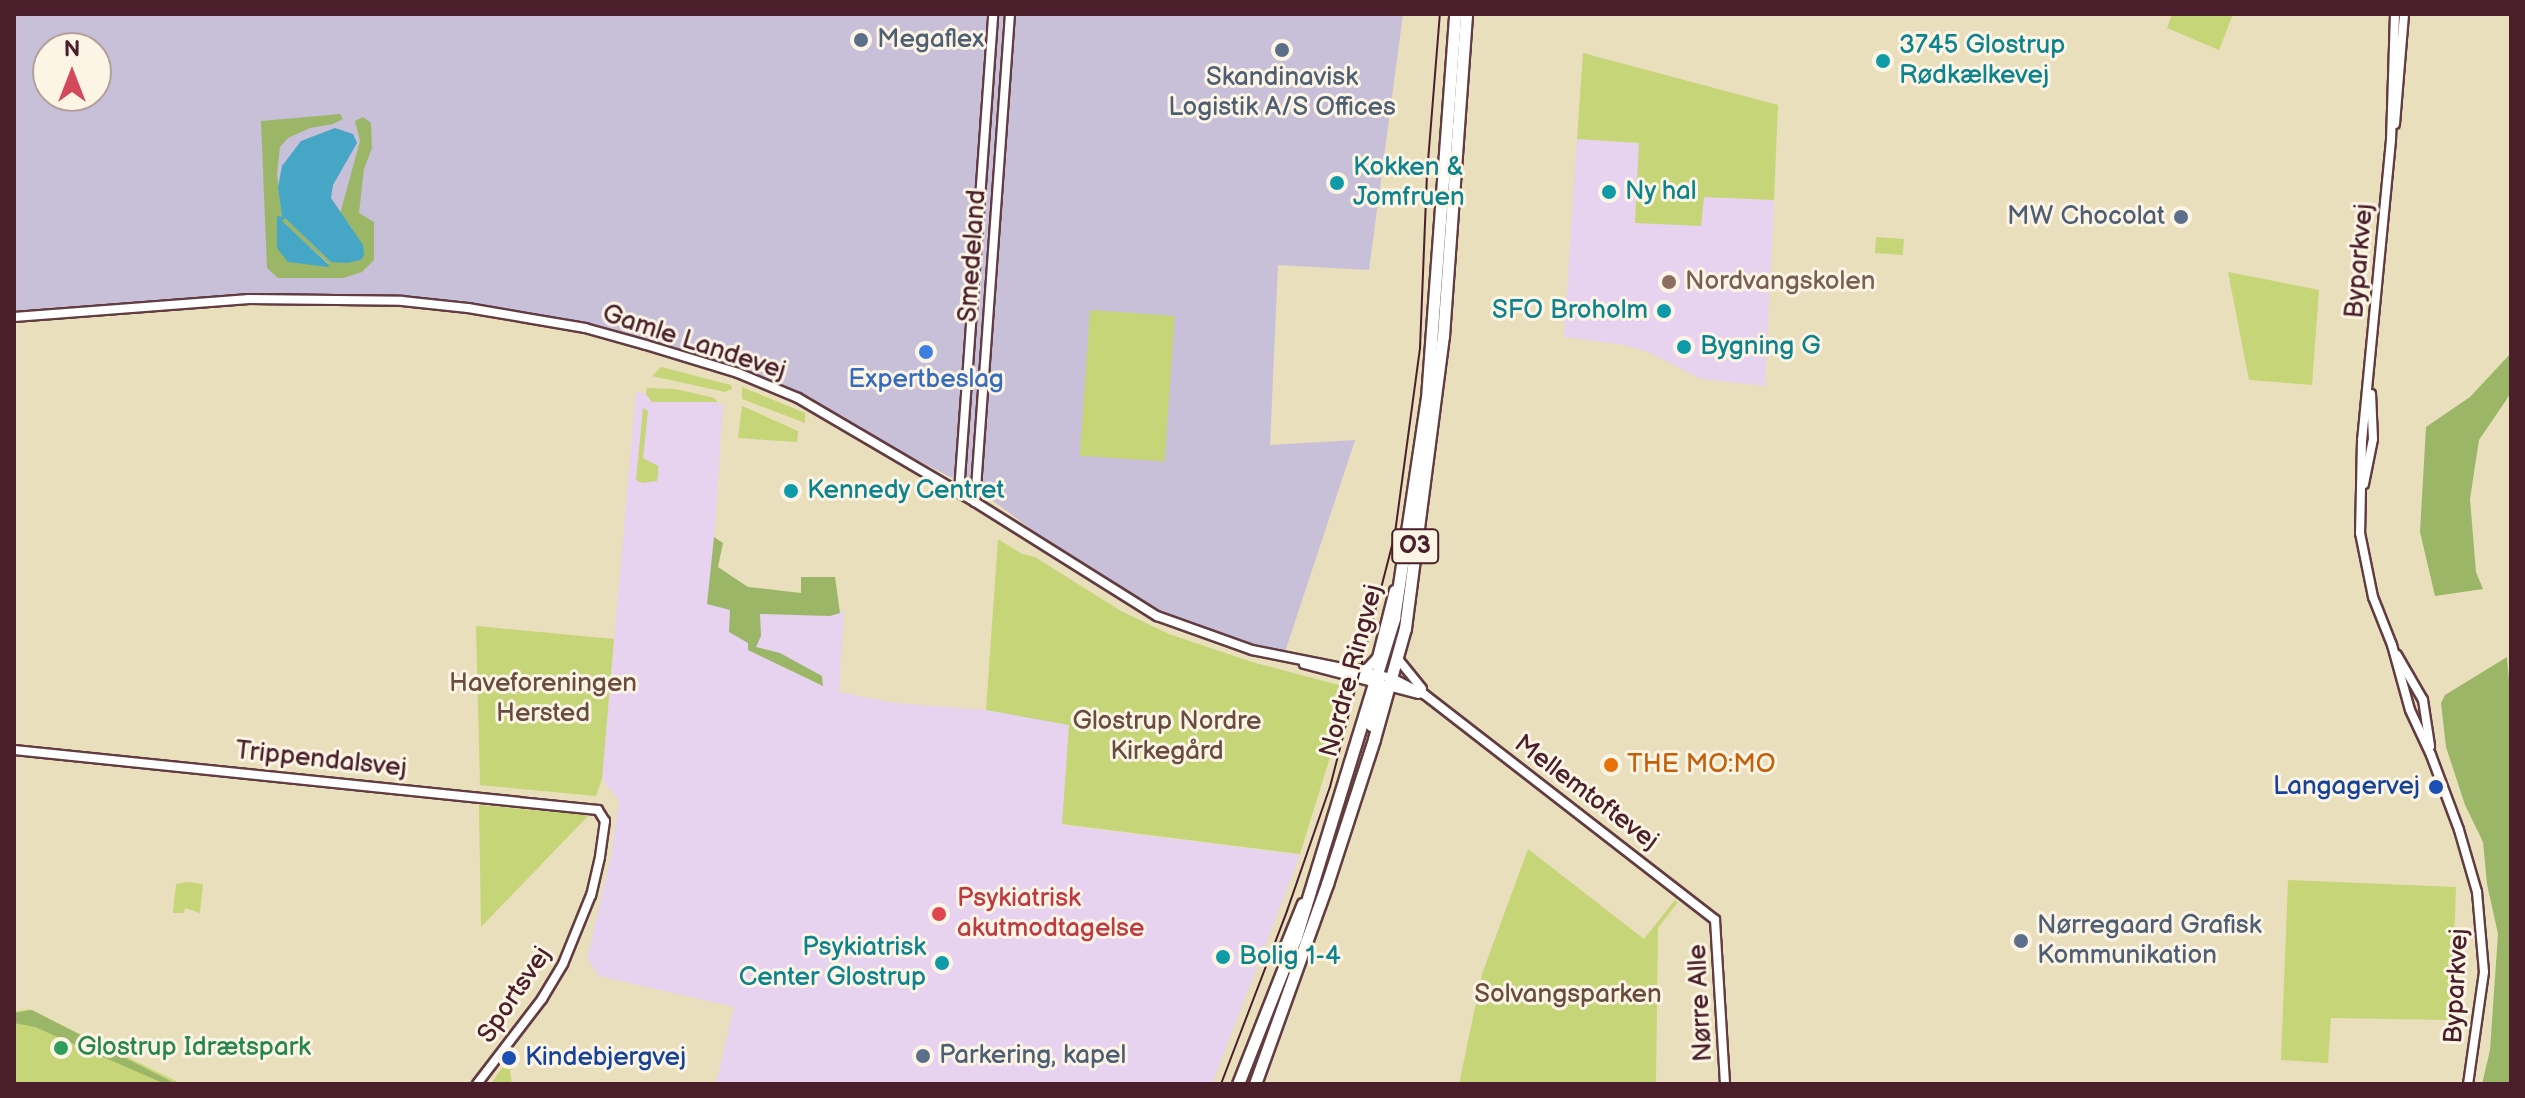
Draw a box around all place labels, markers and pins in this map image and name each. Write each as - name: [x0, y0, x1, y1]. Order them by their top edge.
- place label: Megaflex: [877, 24, 984, 56]
- place label: 3745 Glostrup Rødkælkevej: [1899, 30, 2065, 92]
- marker: Megaflex: [852, 31, 870, 49]
- marker: Skandinavisk Logistik A/S Offices: [1273, 41, 1291, 59]
- marker: 3745 Glostrup Rødkælkevej: [1874, 52, 1892, 70]
- place label: Skandinavisk Logistik A/S Offices: [1168, 62, 1396, 124]
- place label: Kokken & Jomfruen: [1353, 152, 1465, 214]
- marker: Kokken & Jomfruen: [1328, 174, 1346, 192]
- place label: Ny hal: [1625, 176, 1698, 208]
- marker: Ny hal: [1600, 183, 1618, 201]
- place label: MW Chocolat: [2007, 201, 2165, 233]
- marker: MW Chocolat: [2172, 208, 2190, 226]
- place label: Nordvangskolen: [1685, 266, 1875, 298]
- marker: Nordvangskolen: [1660, 273, 1678, 291]
- place label: SFO Broholm: [1492, 295, 1648, 327]
- marker: SFO Broholm: [1655, 302, 1673, 320]
- place label: Bygning G: [1700, 331, 1821, 363]
- marker: Bygning G: [1675, 338, 1693, 356]
- marker: Expertbeslag: [917, 343, 935, 361]
- place label: Expertbeslag: [848, 364, 1004, 396]
- place label: Kennedy Centret: [807, 475, 1006, 507]
- marker: Kennedy Centret: [782, 482, 800, 500]
- place label: THE MO:MO: [1627, 749, 1776, 781]
- marker: THE MO:MO: [1602, 756, 1620, 774]
- place label: Langagervej: [2273, 771, 2420, 803]
- marker: Langagervej: [2427, 778, 2445, 796]
- place label: Psykiatrisk akutmodtagelse: [957, 883, 1144, 944]
- marker: Psykiatrisk akutmodtagelse: [928, 903, 950, 925]
- place label: Nørregaard Grafisk Kommunikation: [2037, 910, 2261, 972]
- place label: Psykiatrisk Center Glostrup: [739, 932, 926, 994]
- marker: Nørregaard Grafisk Kommunikation: [2012, 932, 2030, 950]
- place label: Bolig 1-4: [1239, 941, 1341, 973]
- marker: Bolig 1-4: [1214, 948, 1232, 966]
- marker: Psykiatrisk Center Glostrup: [933, 954, 951, 972]
- place label: Glostrup Idrætspark: [77, 1032, 311, 1064]
- marker: Glostrup Idrætspark: [52, 1039, 70, 1057]
- place label: Parkering, kapel: [939, 1040, 1126, 1072]
- place label: Kindebjergvej: [525, 1042, 686, 1074]
- marker: Parkering, kapel: [914, 1047, 932, 1065]
- marker: Kindebjergvej: [500, 1049, 518, 1067]

